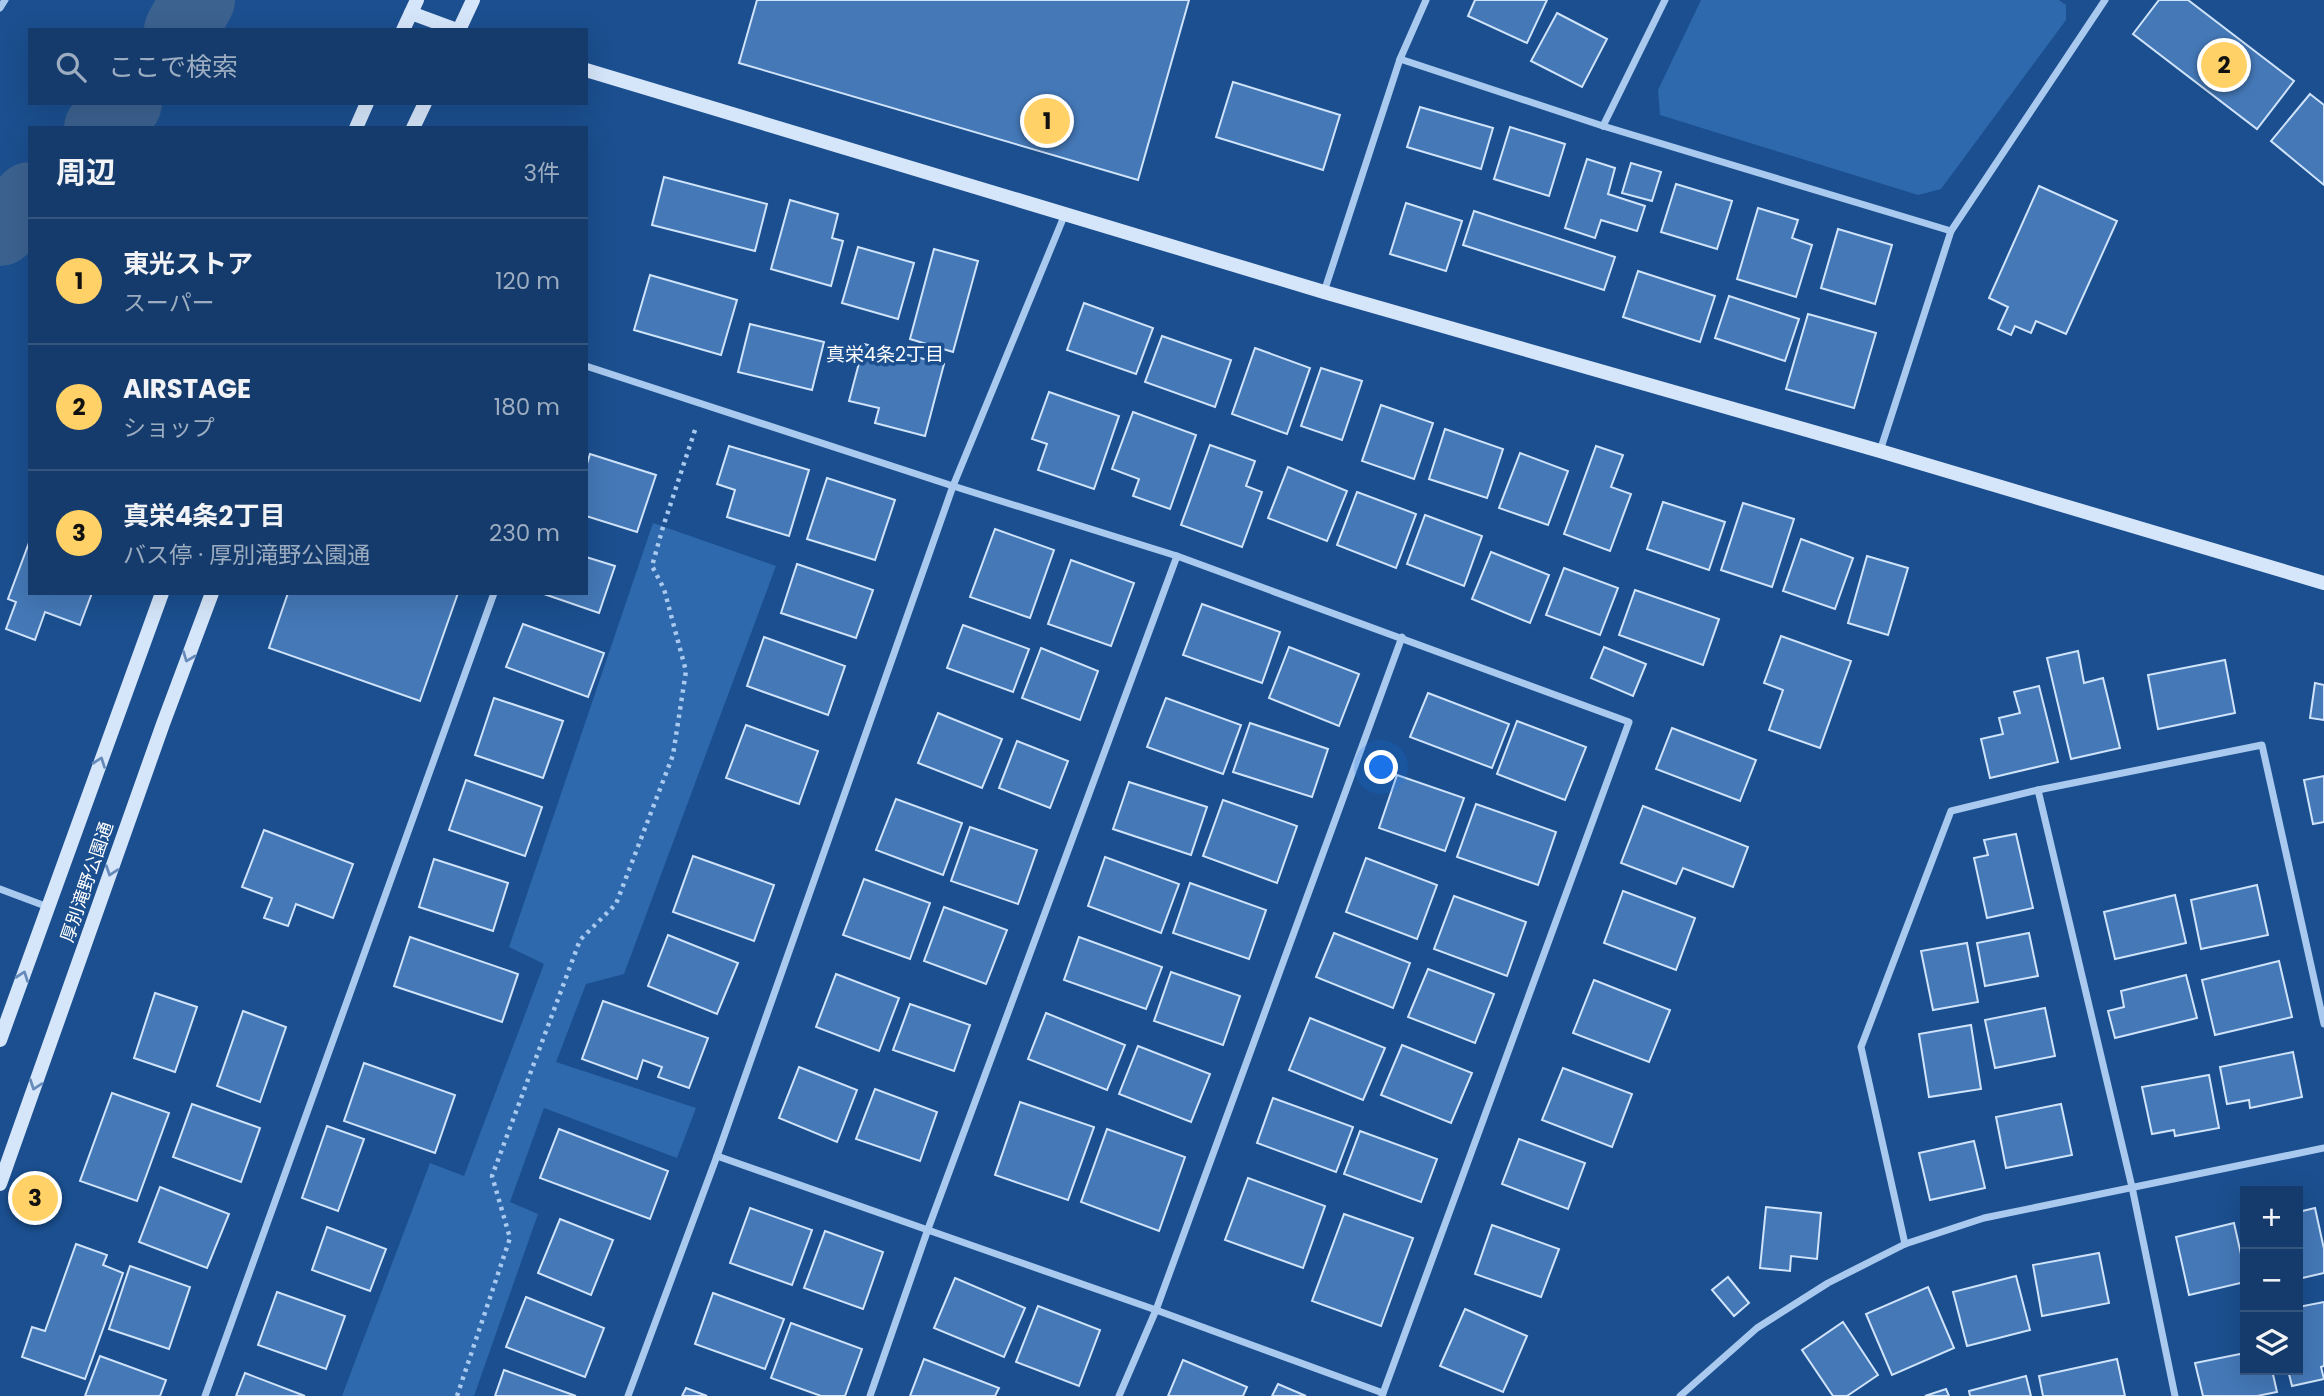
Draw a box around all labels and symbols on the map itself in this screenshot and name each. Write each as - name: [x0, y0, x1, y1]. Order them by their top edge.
- pin: 2: [2201, 39, 2247, 91]
- pin: 1: [1024, 95, 1070, 147]
- district label: 真栄4条2丁目: [826, 341, 944, 368]
- one-way arrow: [183, 651, 197, 663]
- your location: [1364, 750, 1398, 784]
- one-way arrow: [92, 756, 106, 768]
- street label: 厚別滝野公園通: [54, 818, 119, 945]
- one-way arrow: [105, 864, 119, 877]
- one-way arrow: [15, 970, 29, 983]
- one-way arrow: [29, 1079, 43, 1091]
- pin: 3: [12, 1172, 58, 1224]

